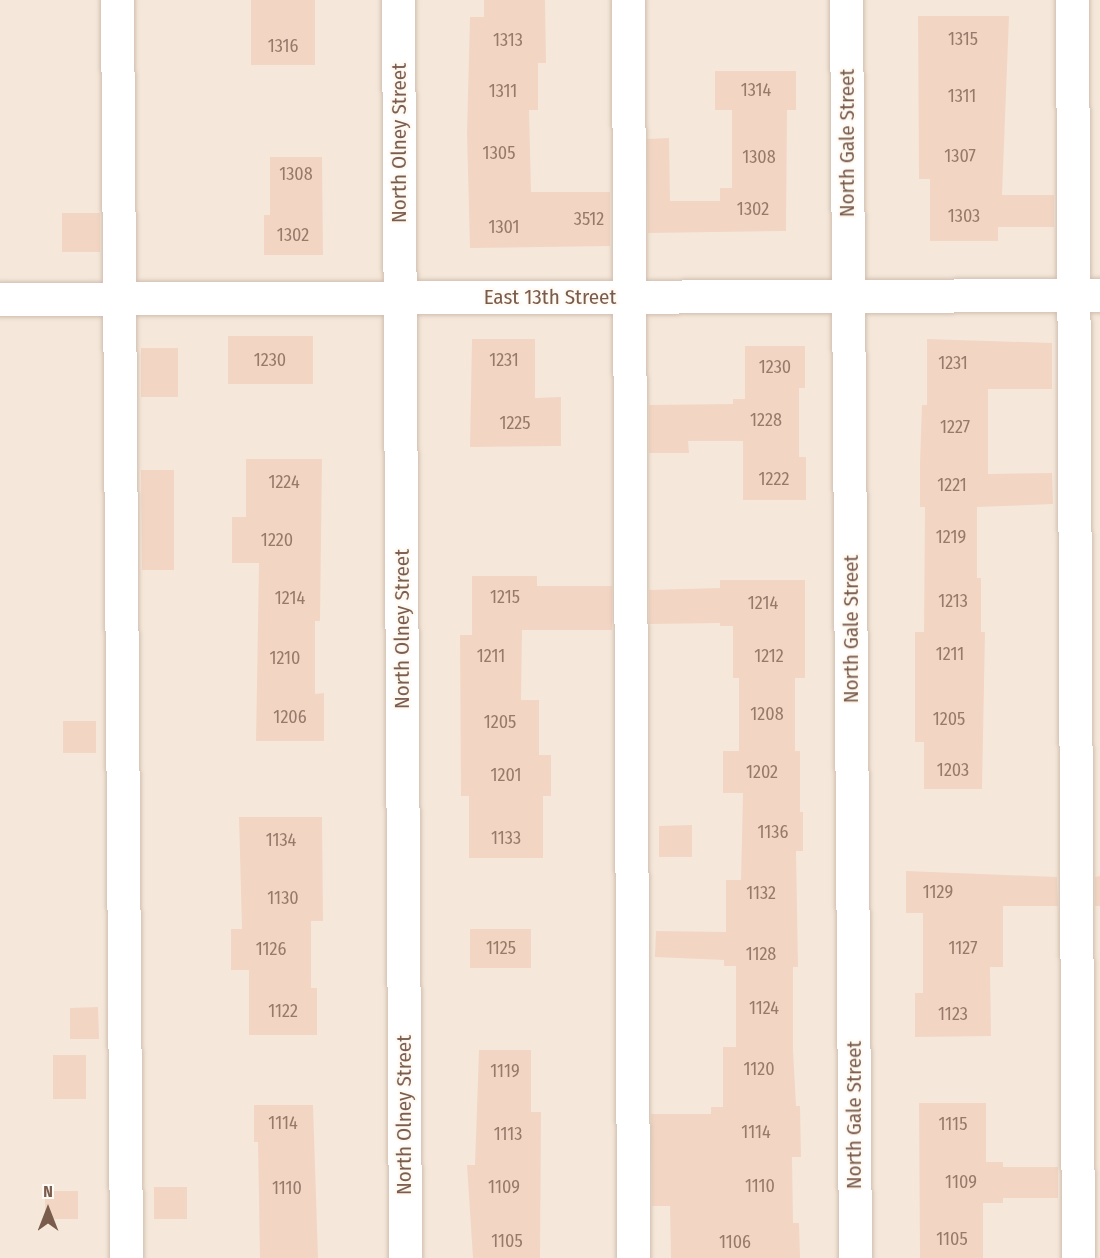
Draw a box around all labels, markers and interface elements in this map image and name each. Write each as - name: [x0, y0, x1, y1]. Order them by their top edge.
- house number: 1315: [948, 28, 978, 50]
- house number: 1313: [493, 29, 523, 51]
- house number: 1316: [268, 35, 298, 57]
- street label: North Olney Street: [386, 63, 412, 223]
- street label: North Gale Street: [834, 69, 860, 217]
- house number: 1314: [741, 79, 771, 101]
- house number: 1311: [489, 80, 517, 102]
- house number: 1311: [948, 85, 976, 107]
- house number: 1305: [483, 142, 515, 164]
- house number: 1307: [944, 145, 976, 167]
- house number: 1308: [742, 146, 776, 168]
- house number: 1308: [279, 163, 313, 185]
- house number: 1302: [737, 198, 769, 220]
- house number: 1303: [948, 205, 980, 227]
- house number: 3512: [574, 208, 604, 230]
- house number: 1301: [488, 216, 520, 238]
- house number: 1302: [277, 224, 309, 246]
- street label: East 13th Street: [484, 284, 616, 310]
- house number: 1230: [254, 349, 286, 371]
- house number: 1231: [489, 349, 519, 371]
- house number: 1231: [938, 352, 968, 374]
- house number: 1230: [759, 356, 791, 378]
- house number: 1228: [750, 409, 782, 431]
- house number: 1225: [499, 412, 531, 434]
- house number: 1227: [940, 416, 970, 438]
- house number: 1222: [759, 468, 789, 490]
- house number: 1224: [268, 471, 300, 493]
- house number: 1221: [937, 474, 967, 496]
- house number: 1219: [936, 526, 966, 548]
- house number: 1220: [261, 529, 293, 551]
- street label: North Olney Street: [389, 549, 415, 709]
- street label: North Gale Street: [838, 555, 864, 703]
- house number: 1215: [490, 586, 520, 608]
- house number: 1214: [275, 587, 305, 609]
- house number: 1213: [938, 590, 968, 612]
- house number: 1214: [748, 592, 778, 614]
- house number: 1211: [936, 643, 964, 665]
- house number: 1211: [477, 645, 505, 667]
- house number: 1212: [754, 645, 784, 667]
- house number: 1210: [270, 647, 300, 669]
- house number: 1208: [750, 703, 784, 725]
- house number: 1206: [273, 706, 307, 728]
- house number: 1205: [933, 708, 965, 730]
- house number: 1205: [484, 711, 516, 733]
- house number: 1203: [937, 759, 969, 781]
- house number: 1202: [746, 761, 778, 783]
- house number: 1201: [491, 764, 521, 786]
- house number: 1136: [758, 821, 788, 843]
- house number: 1133: [491, 827, 521, 849]
- house number: 1134: [266, 829, 296, 851]
- house number: 1129: [923, 881, 953, 903]
- house number: 1132: [746, 882, 776, 904]
- house number: 1130: [267, 887, 299, 909]
- house number: 1125: [486, 937, 516, 959]
- house number: 1127: [949, 937, 977, 959]
- house number: 1126: [256, 938, 286, 960]
- house number: 1128: [746, 943, 776, 965]
- house number: 1124: [749, 997, 779, 1019]
- house number: 1122: [268, 1000, 298, 1022]
- house number: 1123: [938, 1003, 968, 1025]
- street label: North Olney Street: [391, 1035, 417, 1195]
- street label: North Gale Street: [841, 1041, 867, 1189]
- house number: 1120: [743, 1058, 775, 1080]
- house number: 1119: [490, 1060, 520, 1082]
- house number: 1114: [268, 1112, 298, 1134]
- house number: 1115: [939, 1113, 967, 1135]
- house number: 1114: [741, 1121, 771, 1143]
- house number: 1113: [494, 1123, 522, 1145]
- house number: 1109: [945, 1171, 977, 1193]
- house number: 1110: [745, 1175, 775, 1197]
- house number: 1109: [488, 1176, 520, 1198]
- house number: 1110: [272, 1177, 302, 1199]
- north arrow: [18, 1180, 78, 1240]
- text: N: [43, 1182, 53, 1201]
- house number: 1105: [936, 1228, 968, 1250]
- house number: 1105: [491, 1230, 523, 1252]
- house number: 1106: [719, 1231, 751, 1253]

